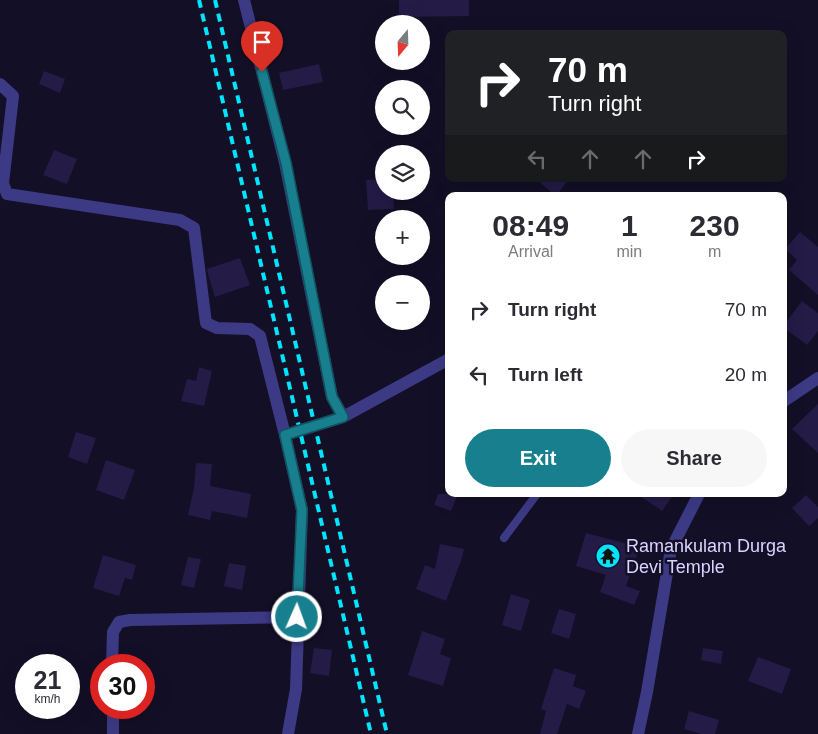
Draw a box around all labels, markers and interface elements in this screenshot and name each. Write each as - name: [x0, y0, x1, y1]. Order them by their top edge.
- north arrow: [375, 15, 430, 70]
- map controls: [375, 15, 430, 330]
- pin: [241, 21, 283, 72]
- icon: arrive: [248, 28, 276, 56]
- icon: right: [465, 50, 530, 115]
- text: 70 m: [548, 50, 628, 89]
- button: search: [375, 80, 430, 135]
- text: Turn right: [548, 91, 641, 116]
- button: layers: [375, 145, 430, 200]
- icon: left: [523, 145, 551, 173]
- icon: ahead: [576, 145, 604, 173]
- icon: ahead: [629, 145, 657, 173]
- icon: right: [682, 145, 710, 173]
- text: 08:49: [492, 209, 569, 242]
- text: 1: [621, 209, 638, 242]
- text: 230: [690, 209, 740, 242]
- button: +: [375, 210, 430, 265]
- text: Arrival: [508, 243, 553, 260]
- text: min: [616, 243, 642, 260]
- text: m: [708, 243, 721, 260]
- button: −: [375, 275, 430, 330]
- icon: right: [465, 296, 493, 324]
- text: Turn right: [508, 299, 596, 320]
- text: 70 m: [725, 299, 767, 320]
- icon: left: [465, 361, 493, 389]
- text: Turn left: [508, 364, 583, 385]
- text: 20 m: [725, 364, 767, 385]
- button: Exit: [465, 429, 611, 487]
- button: Share: [621, 429, 767, 487]
- place label: Ramankulam Durga Devi Temple: [626, 536, 787, 577]
- temple icon: Ramankulam Durga Devi Temple: [595, 543, 621, 569]
- position arrow: [270, 590, 322, 642]
- speed limit sign: 30: [90, 654, 155, 719]
- text: 21: [34, 666, 61, 694]
- text: km/h: [34, 692, 61, 706]

